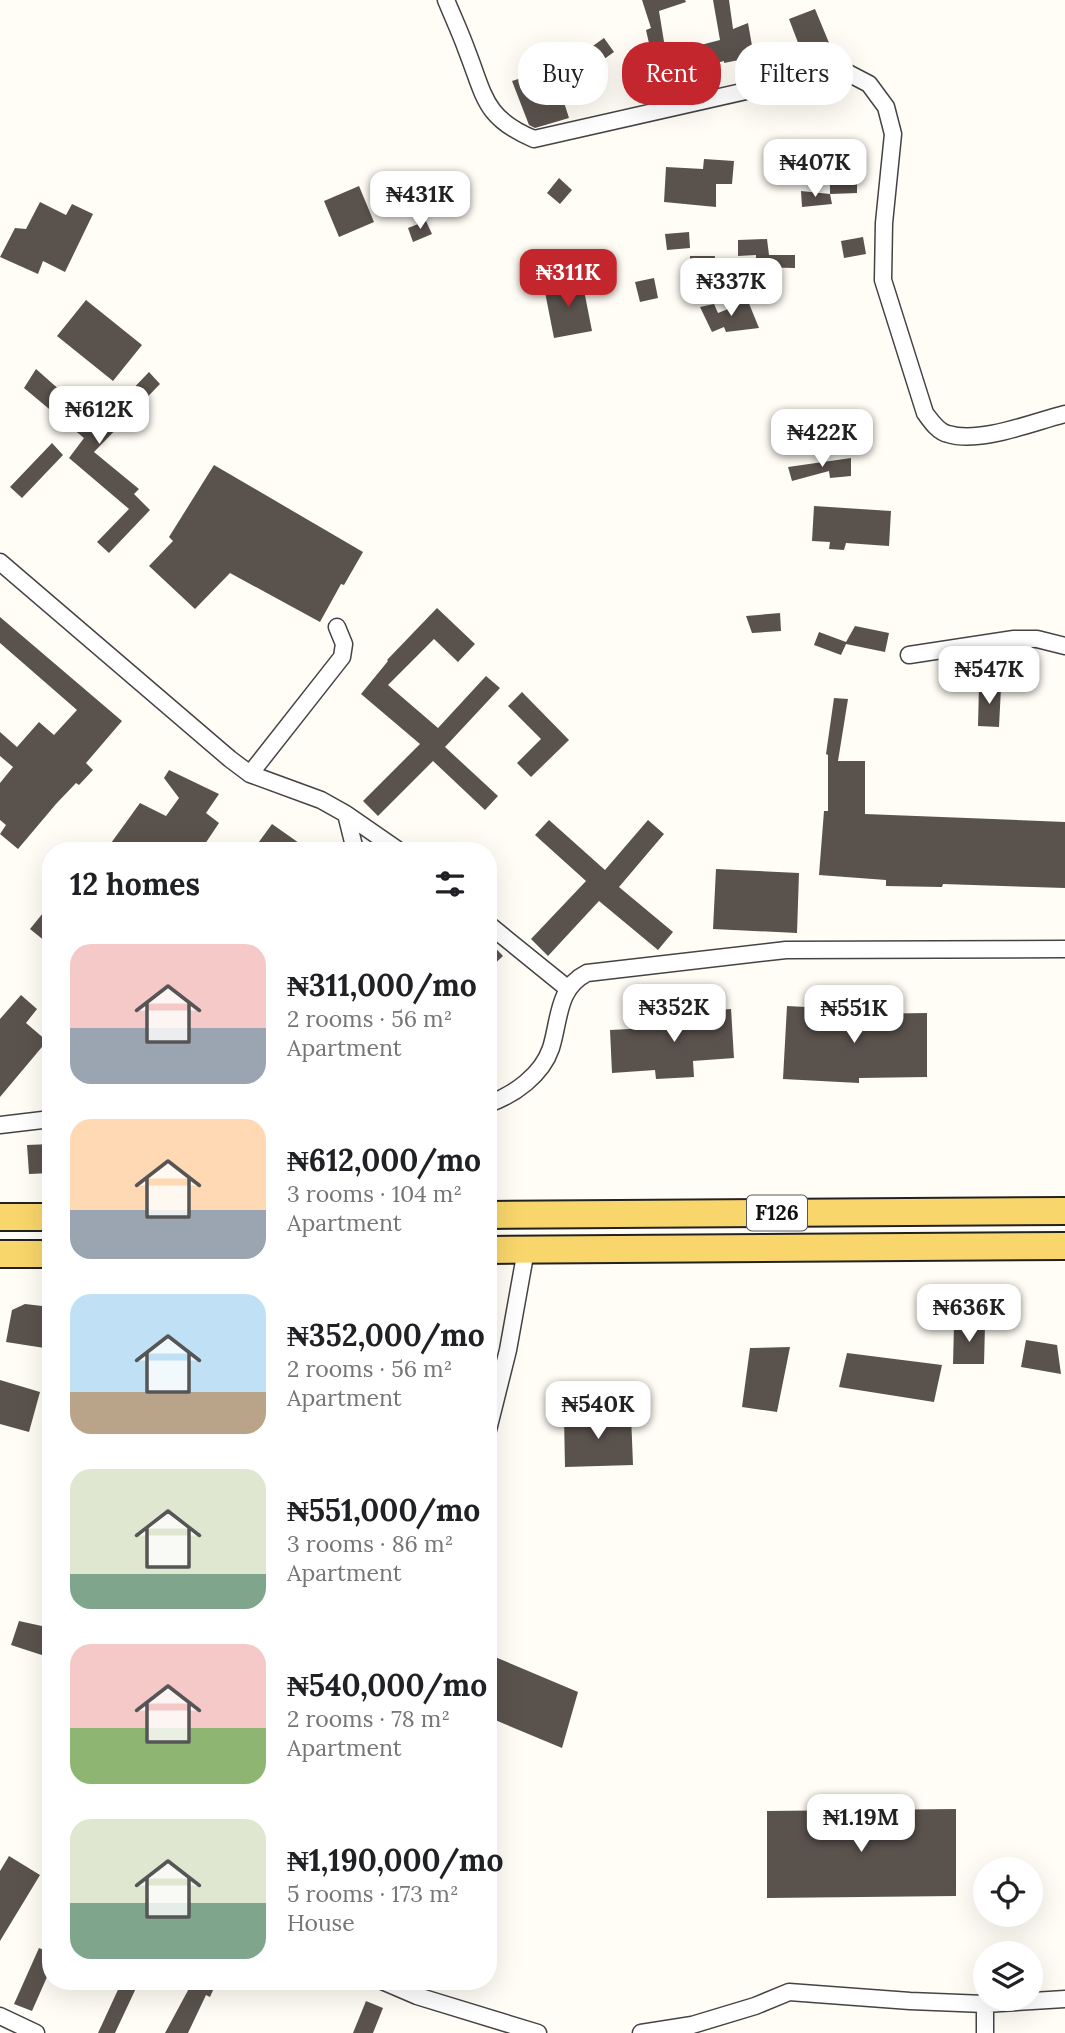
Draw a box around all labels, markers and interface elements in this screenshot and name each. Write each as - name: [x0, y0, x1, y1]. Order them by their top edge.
- chip: Buy: [518, 42, 608, 105]
- chip: Rent: [622, 42, 721, 105]
- chip: Filters: [735, 42, 853, 105]
- pin: ₦407K: [766, 140, 864, 199]
- text: ₦407K: [780, 147, 850, 176]
- pin: ₦431K: [371, 172, 469, 231]
- text: ₦431K: [386, 179, 454, 208]
- pin: ₦311K: [519, 250, 617, 309]
- text: ₦311K: [536, 257, 600, 286]
- pin: ₦337K: [682, 258, 780, 318]
- text: ₦337K: [696, 266, 766, 295]
- pin: ₦612K: [50, 386, 148, 446]
- text: ₦612K: [65, 394, 133, 423]
- pin: ₦422K: [773, 410, 871, 469]
- text: ₦422K: [787, 417, 857, 446]
- pin: ₦547K: [940, 646, 1038, 706]
- text: ₦547K: [954, 654, 1024, 683]
- text: 12 homes: [70, 865, 200, 903]
- icon: filters: [431, 865, 469, 903]
- text: ₦311,000/mo: [287, 966, 477, 1004]
- icon: home: [126, 972, 210, 1056]
- pin: ₦352K: [625, 984, 723, 1044]
- pin: ₦551K: [805, 986, 903, 1045]
- text: ₦352K: [639, 992, 709, 1021]
- text: ₦551K: [820, 993, 888, 1022]
- text: 2 rooms · 56 m²: [287, 1004, 452, 1033]
- text: Apartment: [287, 1033, 402, 1062]
- text: ₦612,000/mo: [287, 1141, 481, 1179]
- icon: home: [126, 1147, 210, 1231]
- text: 3 rooms · 104 m²: [287, 1179, 462, 1208]
- road number: F126: [747, 1196, 807, 1230]
- text: Apartment: [287, 1208, 402, 1237]
- pin: ₦636K: [920, 1284, 1018, 1344]
- text: ₦636K: [933, 1292, 1005, 1321]
- text: ₦352,000/mo: [287, 1316, 485, 1354]
- icon: home: [126, 1322, 210, 1406]
- text: 2 rooms · 56 m²: [287, 1354, 452, 1383]
- pin: ₦540K: [549, 1382, 647, 1441]
- text: Apartment: [287, 1383, 402, 1412]
- text: ₦540K: [562, 1389, 634, 1418]
- text: ₦551,000/mo: [287, 1491, 480, 1529]
- icon: home: [126, 1497, 210, 1581]
- text: 3 rooms · 86 m²: [287, 1529, 453, 1558]
- text: Apartment: [287, 1558, 402, 1587]
- text: ₦540,000/mo: [287, 1666, 487, 1704]
- icon: home: [126, 1672, 210, 1756]
- text: 2 rooms · 78 m²: [287, 1704, 450, 1733]
- text: Apartment: [287, 1733, 402, 1762]
- pin: ₦1.19M: [804, 1794, 918, 1854]
- text: ₦1.19M: [823, 1802, 899, 1831]
- text: ₦1,190,000/mo: [287, 1841, 503, 1879]
- icon: home: [126, 1847, 210, 1931]
- map controls: [973, 1857, 1043, 2011]
- button: locate: [973, 1857, 1043, 1927]
- text: 5 rooms · 173 m²: [287, 1879, 459, 1908]
- text: House: [287, 1908, 355, 1937]
- button: layers: [973, 1941, 1043, 2011]

